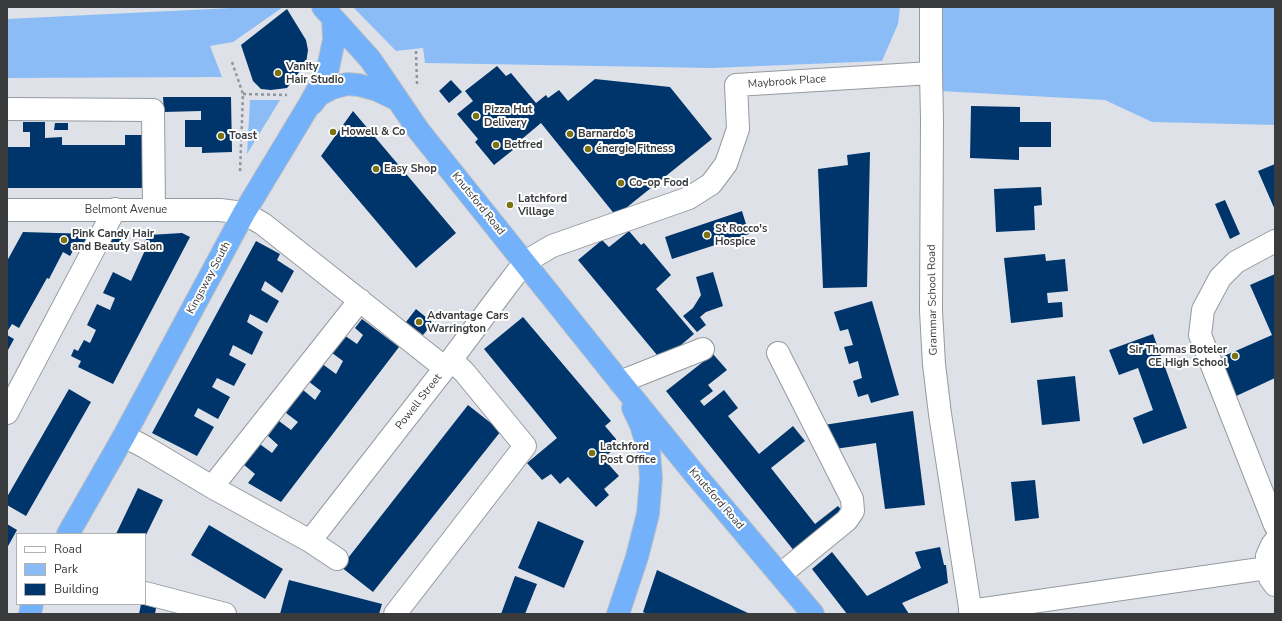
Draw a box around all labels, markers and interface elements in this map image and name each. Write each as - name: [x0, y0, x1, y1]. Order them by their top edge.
- place label: Vanity Hair Studio: [286, 60, 344, 86]
- marker: Vanity Hair Studio: [273, 68, 283, 78]
- street label: Maybrook Place: [747, 73, 827, 91]
- place label: Pizza Hut Delivery: [484, 103, 532, 129]
- marker: Pizza Hut Delivery: [471, 111, 481, 121]
- place label: Howell & Co: [341, 125, 405, 139]
- marker: Howell & Co: [328, 127, 338, 137]
- place label: Barnardo's: [578, 127, 634, 141]
- place label: Toast: [229, 129, 257, 143]
- marker: Barnardo's: [565, 129, 575, 139]
- marker: Toast: [216, 131, 226, 141]
- place label: Betfred: [504, 138, 542, 152]
- marker: Betfred: [491, 140, 501, 150]
- place label: énergie Fitness: [596, 142, 673, 156]
- marker: énergie Fitness: [583, 144, 593, 154]
- place label: Easy Shop: [384, 162, 437, 176]
- marker: Easy Shop: [371, 164, 381, 174]
- street label: Knutsford Road: [449, 170, 507, 238]
- place label: Co-op Food: [629, 176, 689, 190]
- marker: Co-op Food: [616, 178, 626, 188]
- place label: Latchford Village: [518, 192, 567, 218]
- marker: Latchford Village: [505, 200, 515, 210]
- street label: Belmont Avenue: [85, 203, 167, 217]
- place label: St Rocco's Hospice: [715, 222, 767, 248]
- place label: Pink Candy Hair and Beauty Salon: [72, 227, 162, 253]
- marker: St Rocco's Hospice: [702, 230, 712, 240]
- marker: Pink Candy Hair and Beauty Salon: [59, 235, 69, 245]
- street label: Kingsway South: [184, 240, 234, 316]
- street label: Grammar School Road: [925, 244, 941, 356]
- place label: Advantage Cars Warrington: [427, 309, 509, 335]
- marker: Advantage Cars Warrington: [414, 317, 424, 327]
- place label: Sir Thomas Boteler CE High School: [1129, 343, 1227, 369]
- marker: Sir Thomas Boteler CE High School: [1230, 351, 1240, 361]
- street label: Powell Street: [393, 371, 445, 433]
- place label: Latchford Post Office: [600, 440, 656, 466]
- marker: Latchford Post Office: [587, 448, 597, 458]
- street label: Knutsford Road: [686, 466, 746, 532]
- legend: [16, 533, 146, 605]
- text: Road: [54, 541, 82, 557]
- text: Park: [54, 561, 78, 577]
- text: Building: [54, 581, 99, 597]

